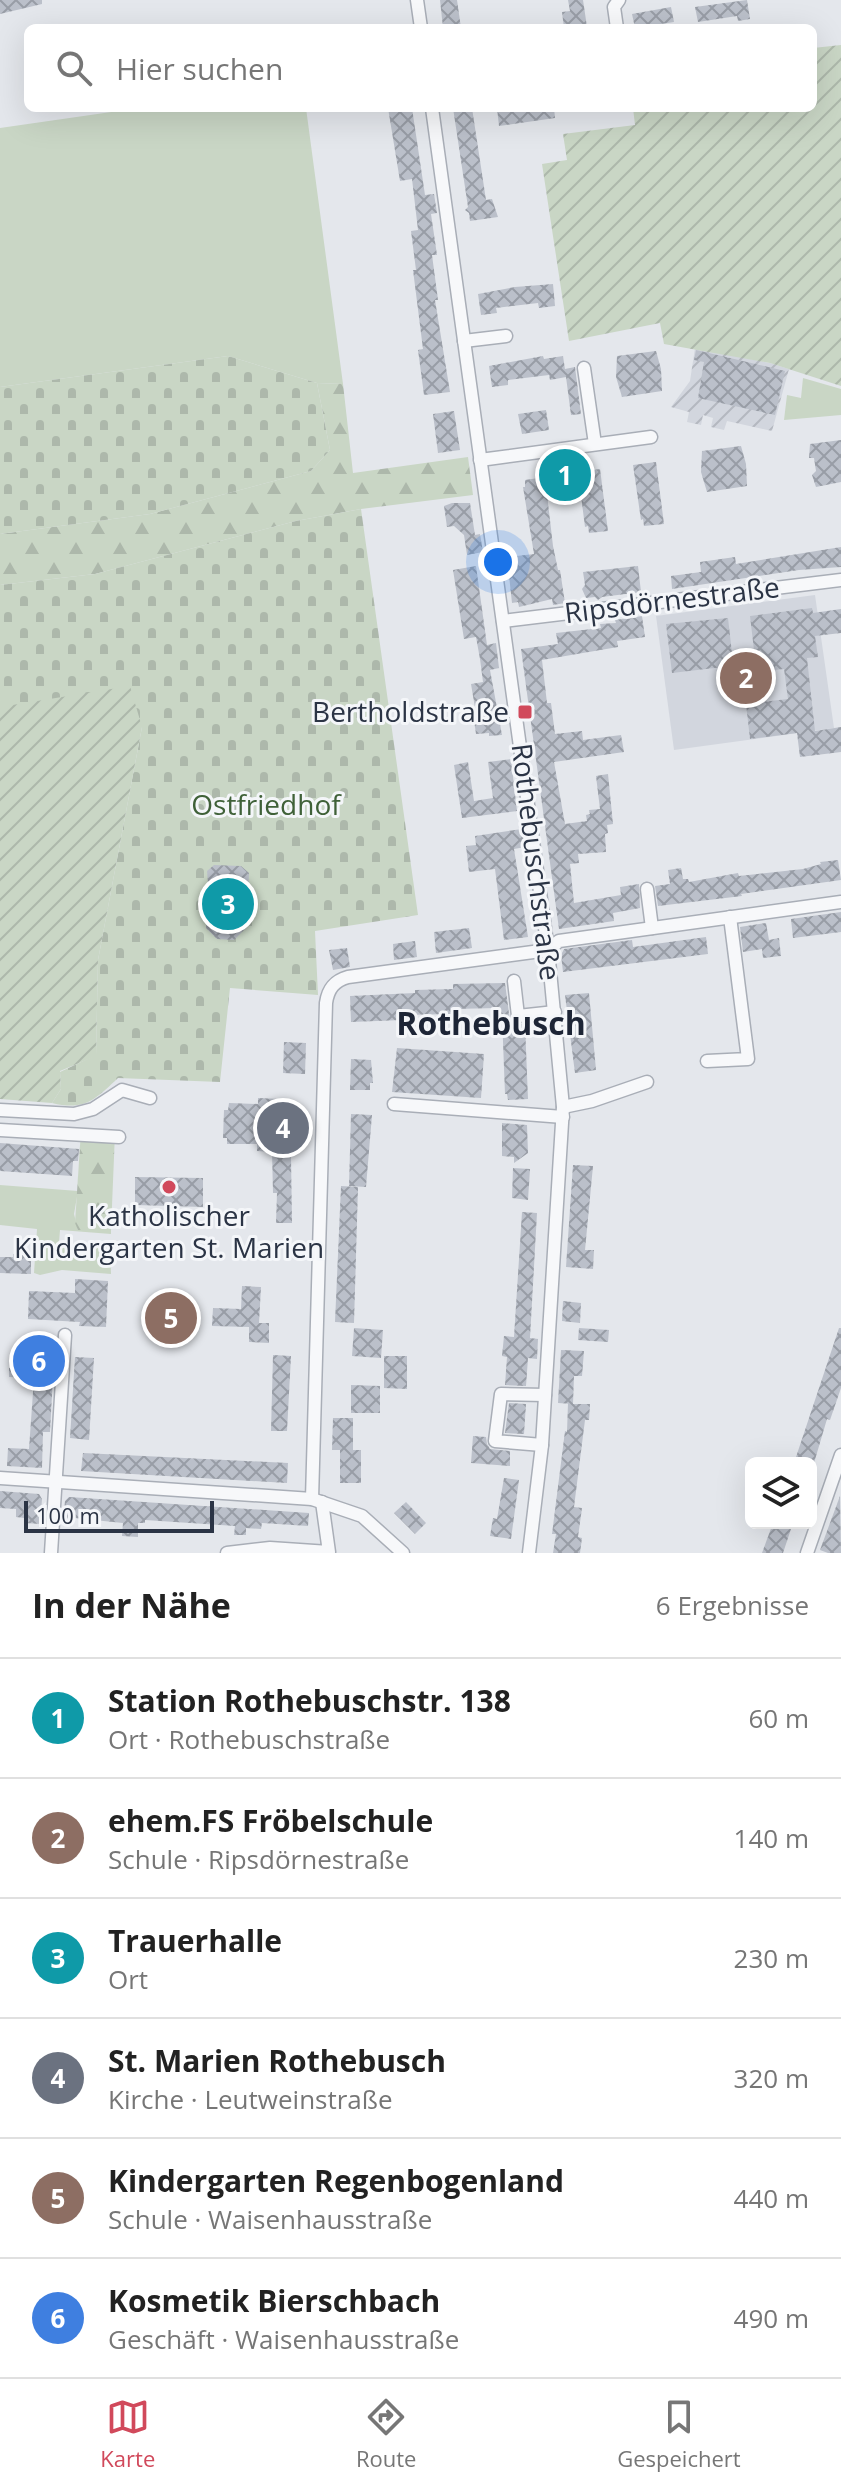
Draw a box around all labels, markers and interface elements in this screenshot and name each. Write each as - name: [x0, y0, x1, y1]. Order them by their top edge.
- search box: [24, 24, 817, 112]
- icon: search: [52, 46, 96, 90]
- text: Hier suchen: [116, 48, 283, 89]
- pin: 1: [539, 445, 591, 505]
- your location: [478, 542, 518, 582]
- street label: Ripsdörnestraße: [562, 567, 782, 631]
- pin: 2: [720, 648, 772, 708]
- place label: Bertholdstraße: [312, 692, 509, 730]
- marker: Bertholdstraße: [516, 703, 534, 721]
- street label: Rothebuschstraße: [504, 741, 570, 983]
- park label: Ostfriedhof: [191, 785, 342, 823]
- pin: 3: [202, 874, 254, 934]
- district label: Rothebusch: [396, 1001, 586, 1044]
- pin: 4: [257, 1098, 309, 1158]
- marker: Katholischer Kindergarten St. Marien: [160, 1178, 178, 1196]
- place label: Katholischer Kindergarten St. Marien: [14, 1196, 324, 1266]
- pin: 5: [145, 1288, 197, 1348]
- pin: 6: [13, 1331, 65, 1391]
- map controls: [745, 1457, 817, 1529]
- button: layers: [745, 1457, 817, 1529]
- scale bar: [24, 1497, 214, 1533]
- text: 100 m: [36, 1500, 100, 1530]
- text: In der Nähe: [32, 1582, 231, 1628]
- text: 6 Ergebnisse: [656, 1587, 809, 1623]
- text: Station Rothebuschstr. 138: [108, 1680, 511, 1721]
- text: 1: [51, 1700, 65, 1736]
- text: 60 m: [748, 1700, 809, 1736]
- text: Ort · Rothebuschstraße: [108, 1721, 390, 1757]
- text: ehem.FS Fröbelschule: [108, 1800, 433, 1841]
- text: 2: [51, 1820, 65, 1856]
- text: 140 m: [734, 1820, 809, 1856]
- text: Schule · Ripsdörnestraße: [108, 1841, 409, 1877]
- text: Trauerhalle: [108, 1920, 282, 1961]
- text: 3: [51, 1940, 65, 1976]
- text: 230 m: [734, 1940, 809, 1976]
- text: Ort: [108, 1961, 148, 1997]
- text: St. Marien Rothebusch: [108, 2040, 446, 2081]
- text: 4: [51, 2060, 65, 2096]
- text: 320 m: [734, 2060, 809, 2096]
- text: Kirche · Leutweinstraße: [108, 2081, 393, 2117]
- text: Kindergarten Regenbogenland: [108, 2160, 564, 2201]
- text: 5: [51, 2180, 65, 2216]
- text: 440 m: [734, 2180, 809, 2216]
- text: Schule · Waisenhausstraße: [108, 2201, 432, 2237]
- text: Kosmetik Bierschbach: [108, 2280, 440, 2321]
- text: 6: [51, 2300, 65, 2336]
- text: 490 m: [734, 2300, 809, 2336]
- text: Geschäft · Waisenhausstraße: [108, 2321, 459, 2357]
- tab: Karte: [100, 2395, 155, 2473]
- tab: Route: [356, 2395, 416, 2473]
- tab: Gespeichert: [617, 2395, 741, 2473]

